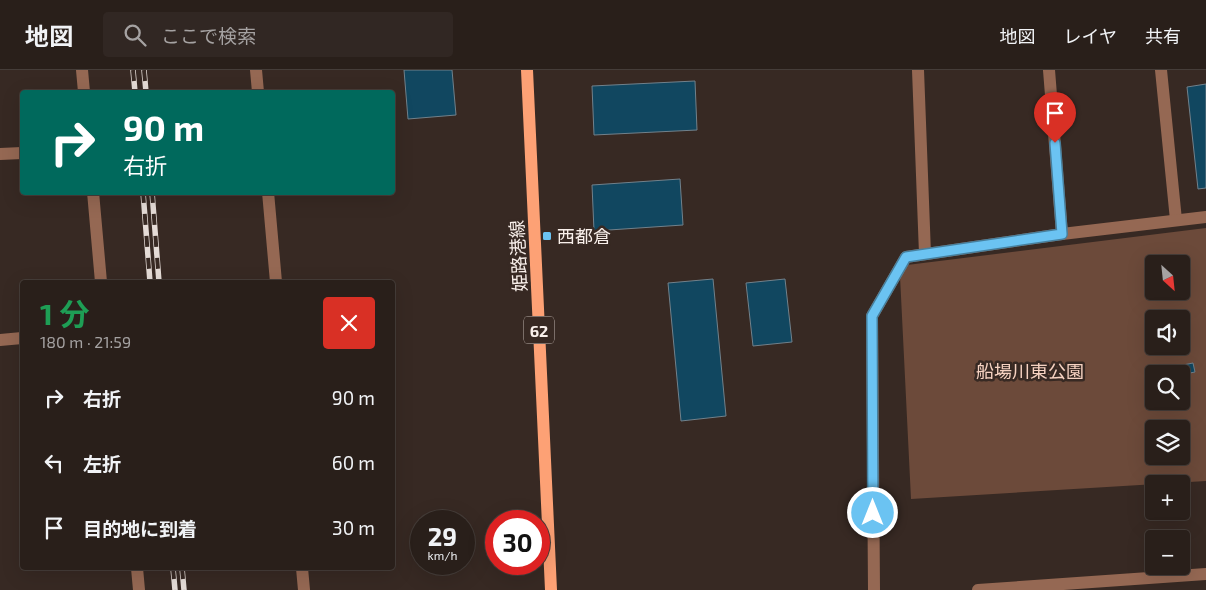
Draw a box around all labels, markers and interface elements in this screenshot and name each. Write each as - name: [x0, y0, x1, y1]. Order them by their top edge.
- search box: [103, 12, 453, 57]
- text: 地図: [25, 21, 73, 50]
- icon: search: [121, 21, 149, 49]
- text: ここで検索: [161, 24, 256, 47]
- text: 地図: [1000, 25, 1036, 47]
- text: レイヤ: [1064, 25, 1117, 47]
- text: 共有: [1145, 25, 1181, 47]
- pin: [1034, 92, 1076, 143]
- icon: arrive: [1041, 99, 1069, 127]
- text: 90 m: [123, 106, 204, 148]
- icon: right: [40, 110, 105, 175]
- text: 右折: [123, 152, 167, 178]
- street label: 姫路港線: [505, 219, 531, 293]
- place label: 西都倉: [557, 225, 611, 247]
- marker: 西都倉: [541, 230, 553, 242]
- north arrow: [1145, 255, 1190, 300]
- map controls: [1145, 255, 1190, 575]
- text: 1 分: [40, 295, 89, 331]
- button: close: [323, 297, 375, 349]
- button: sound: [1145, 310, 1190, 355]
- road number: 62: [524, 316, 554, 344]
- text: 180 m · 21:59: [40, 332, 131, 351]
- park label: 船場川東公園: [976, 360, 1084, 382]
- button: search: [1145, 365, 1190, 410]
- icon: right: [40, 384, 68, 412]
- text: 90 m: [332, 386, 375, 409]
- text: 右折: [83, 387, 121, 410]
- button: layers: [1145, 420, 1190, 465]
- icon: left: [40, 449, 68, 477]
- text: 60 m: [332, 451, 375, 474]
- text: 左折: [83, 452, 121, 475]
- button: +: [1145, 475, 1190, 520]
- position arrow: [846, 486, 898, 538]
- speed limit sign: 30: [485, 510, 550, 575]
- icon: arrive: [40, 514, 68, 542]
- text: 30 m: [332, 516, 375, 539]
- text: 目的地に到着: [83, 517, 197, 540]
- text: 29: [428, 521, 457, 551]
- button: −: [1145, 530, 1190, 575]
- text: km/h: [428, 548, 457, 562]

